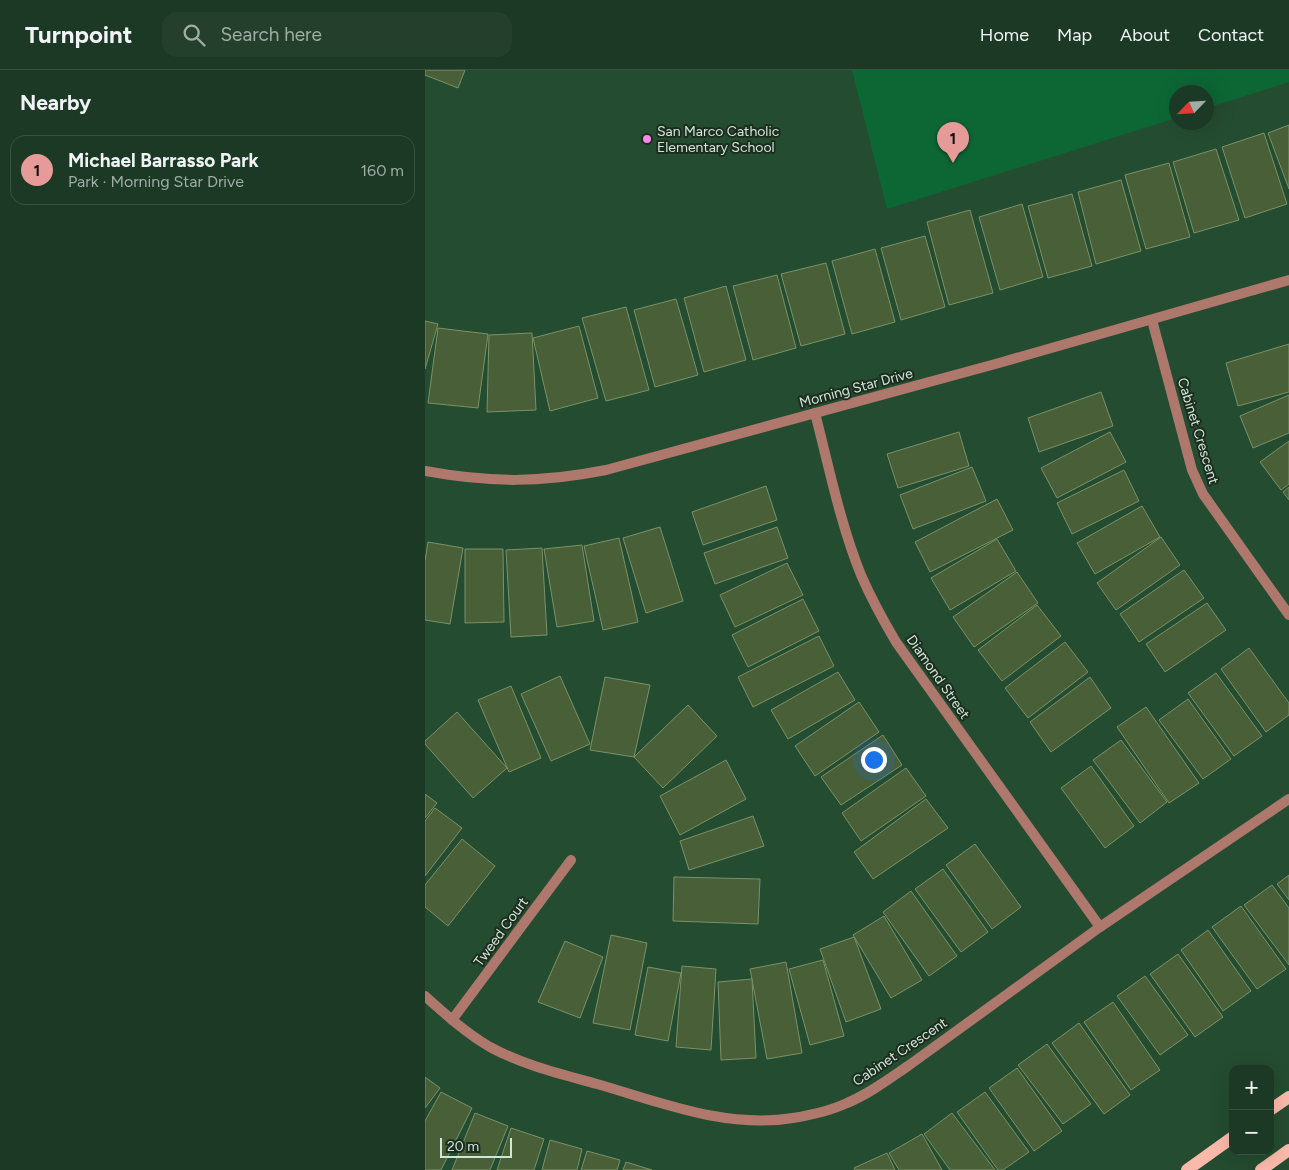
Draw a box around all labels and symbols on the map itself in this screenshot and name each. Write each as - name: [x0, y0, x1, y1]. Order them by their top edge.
- north arrow: [1169, 85, 1214, 130]
- pin: 1: [937, 122, 969, 163]
- place label: San Marco Catholic Elementary School: [657, 123, 780, 156]
- marker: San Marco Catholic Elementary School: [641, 133, 653, 145]
- street label: Morning Star Drive: [797, 365, 915, 411]
- street label: Cabinet Crescent: [1174, 376, 1222, 486]
- street label: Diamond Street: [903, 632, 973, 722]
- your location: [861, 747, 887, 773]
- street label: Tweed Court: [470, 894, 532, 970]
- street label: Cabinet Crescent: [850, 1014, 950, 1090]
- scale bar: [440, 1135, 513, 1158]

